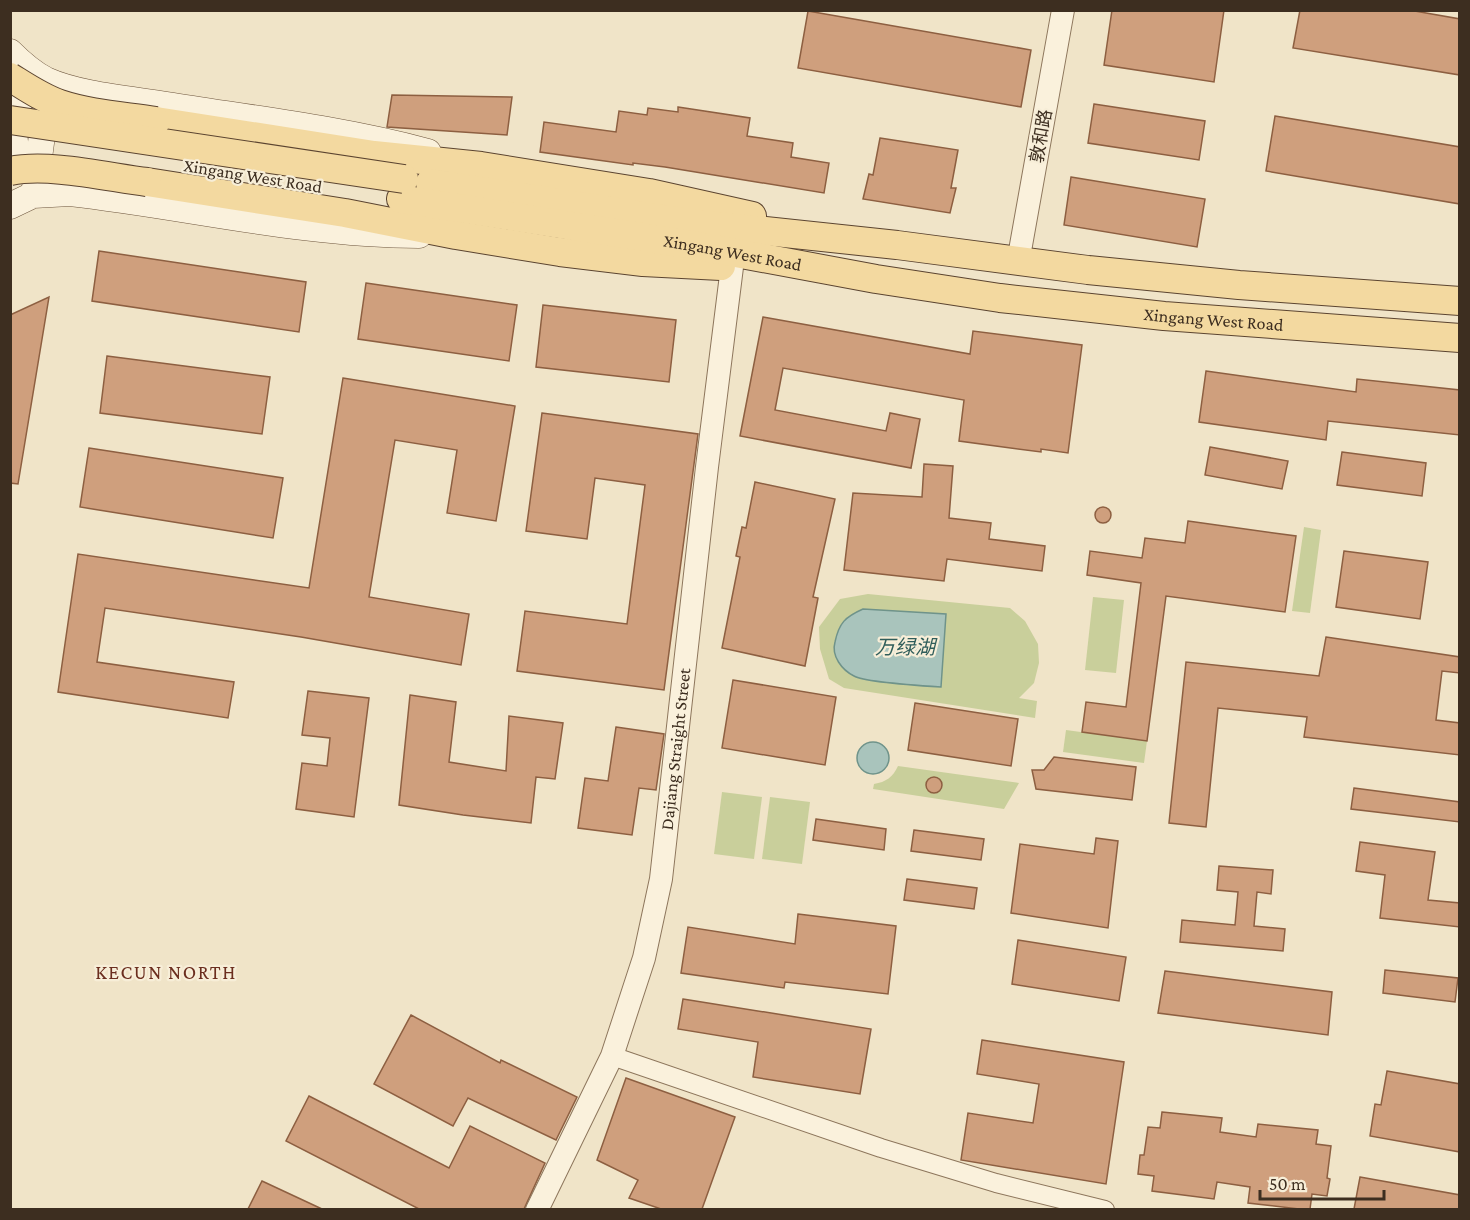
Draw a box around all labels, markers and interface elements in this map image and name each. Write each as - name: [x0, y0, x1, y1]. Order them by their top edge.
- street label: 敦和路: [1026, 108, 1056, 164]
- street label: Xingang West Road: [182, 155, 324, 197]
- street label: Xingang West Road: [662, 231, 804, 275]
- street label: Xingang West Road: [1143, 304, 1285, 335]
- water label: 万绿湖: [875, 636, 938, 658]
- street label: Dajiang Straight Street: [657, 666, 695, 831]
- district label: KECUN NORTH: [95, 961, 237, 983]
- scale bar: [1260, 1163, 1384, 1201]
- text: 50 m: [1269, 1174, 1306, 1194]

